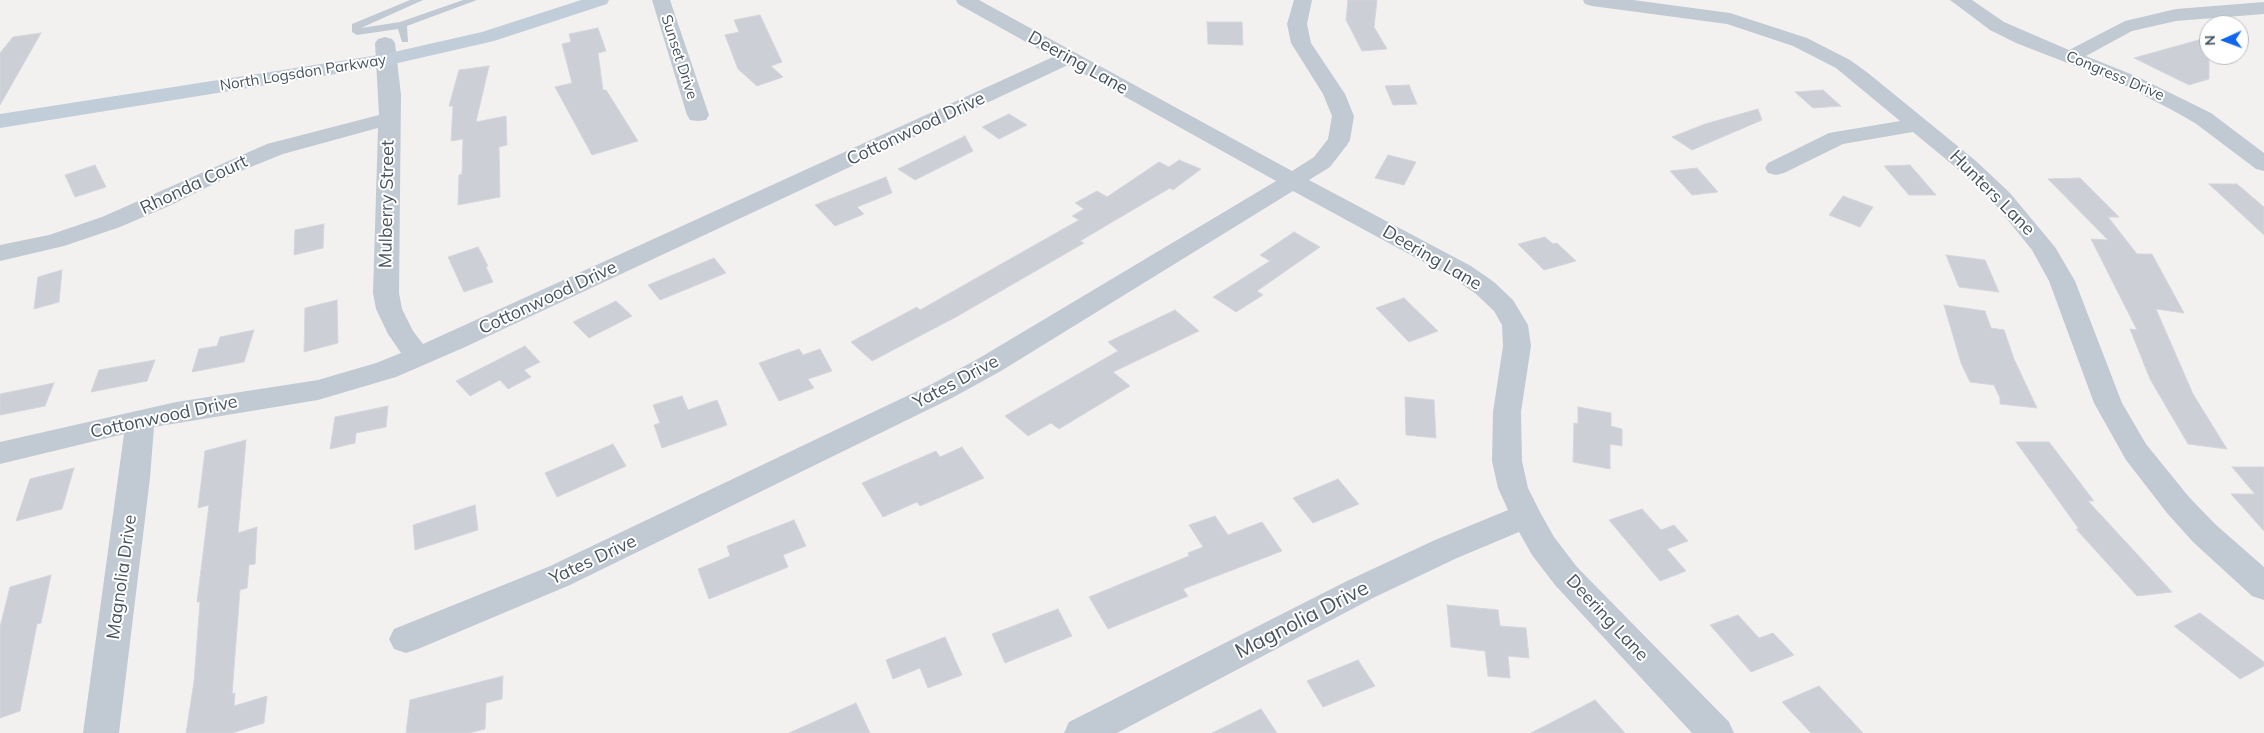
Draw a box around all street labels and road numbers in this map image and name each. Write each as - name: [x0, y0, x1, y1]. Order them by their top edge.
- street label: Sunset Drive: [657, 12, 701, 102]
- street label: Deering Lane: [1024, 27, 1132, 99]
- street label: Congress Drive: [2063, 47, 2167, 105]
- street label: North Logsdon Parkway: [219, 51, 387, 95]
- street label: Cottonwood Drive: [843, 88, 989, 170]
- street label: Mulberry Street: [375, 140, 399, 268]
- street label: Hunters Lane: [1945, 146, 2039, 240]
- street label: Rhonda Court: [137, 151, 251, 219]
- street label: Deering Lane: [1379, 221, 1485, 295]
- street label: Cottonwood Drive: [475, 257, 621, 339]
- street label: Yates Drive: [910, 351, 1002, 413]
- street label: Cottonwood Drive: [88, 391, 240, 443]
- street label: Magnolia Drive: [103, 513, 141, 641]
- street label: Yates Drive: [546, 530, 640, 590]
- street label: Deering Lane: [1561, 570, 1653, 666]
- street label: Magnolia Drive: [1231, 576, 1373, 664]

